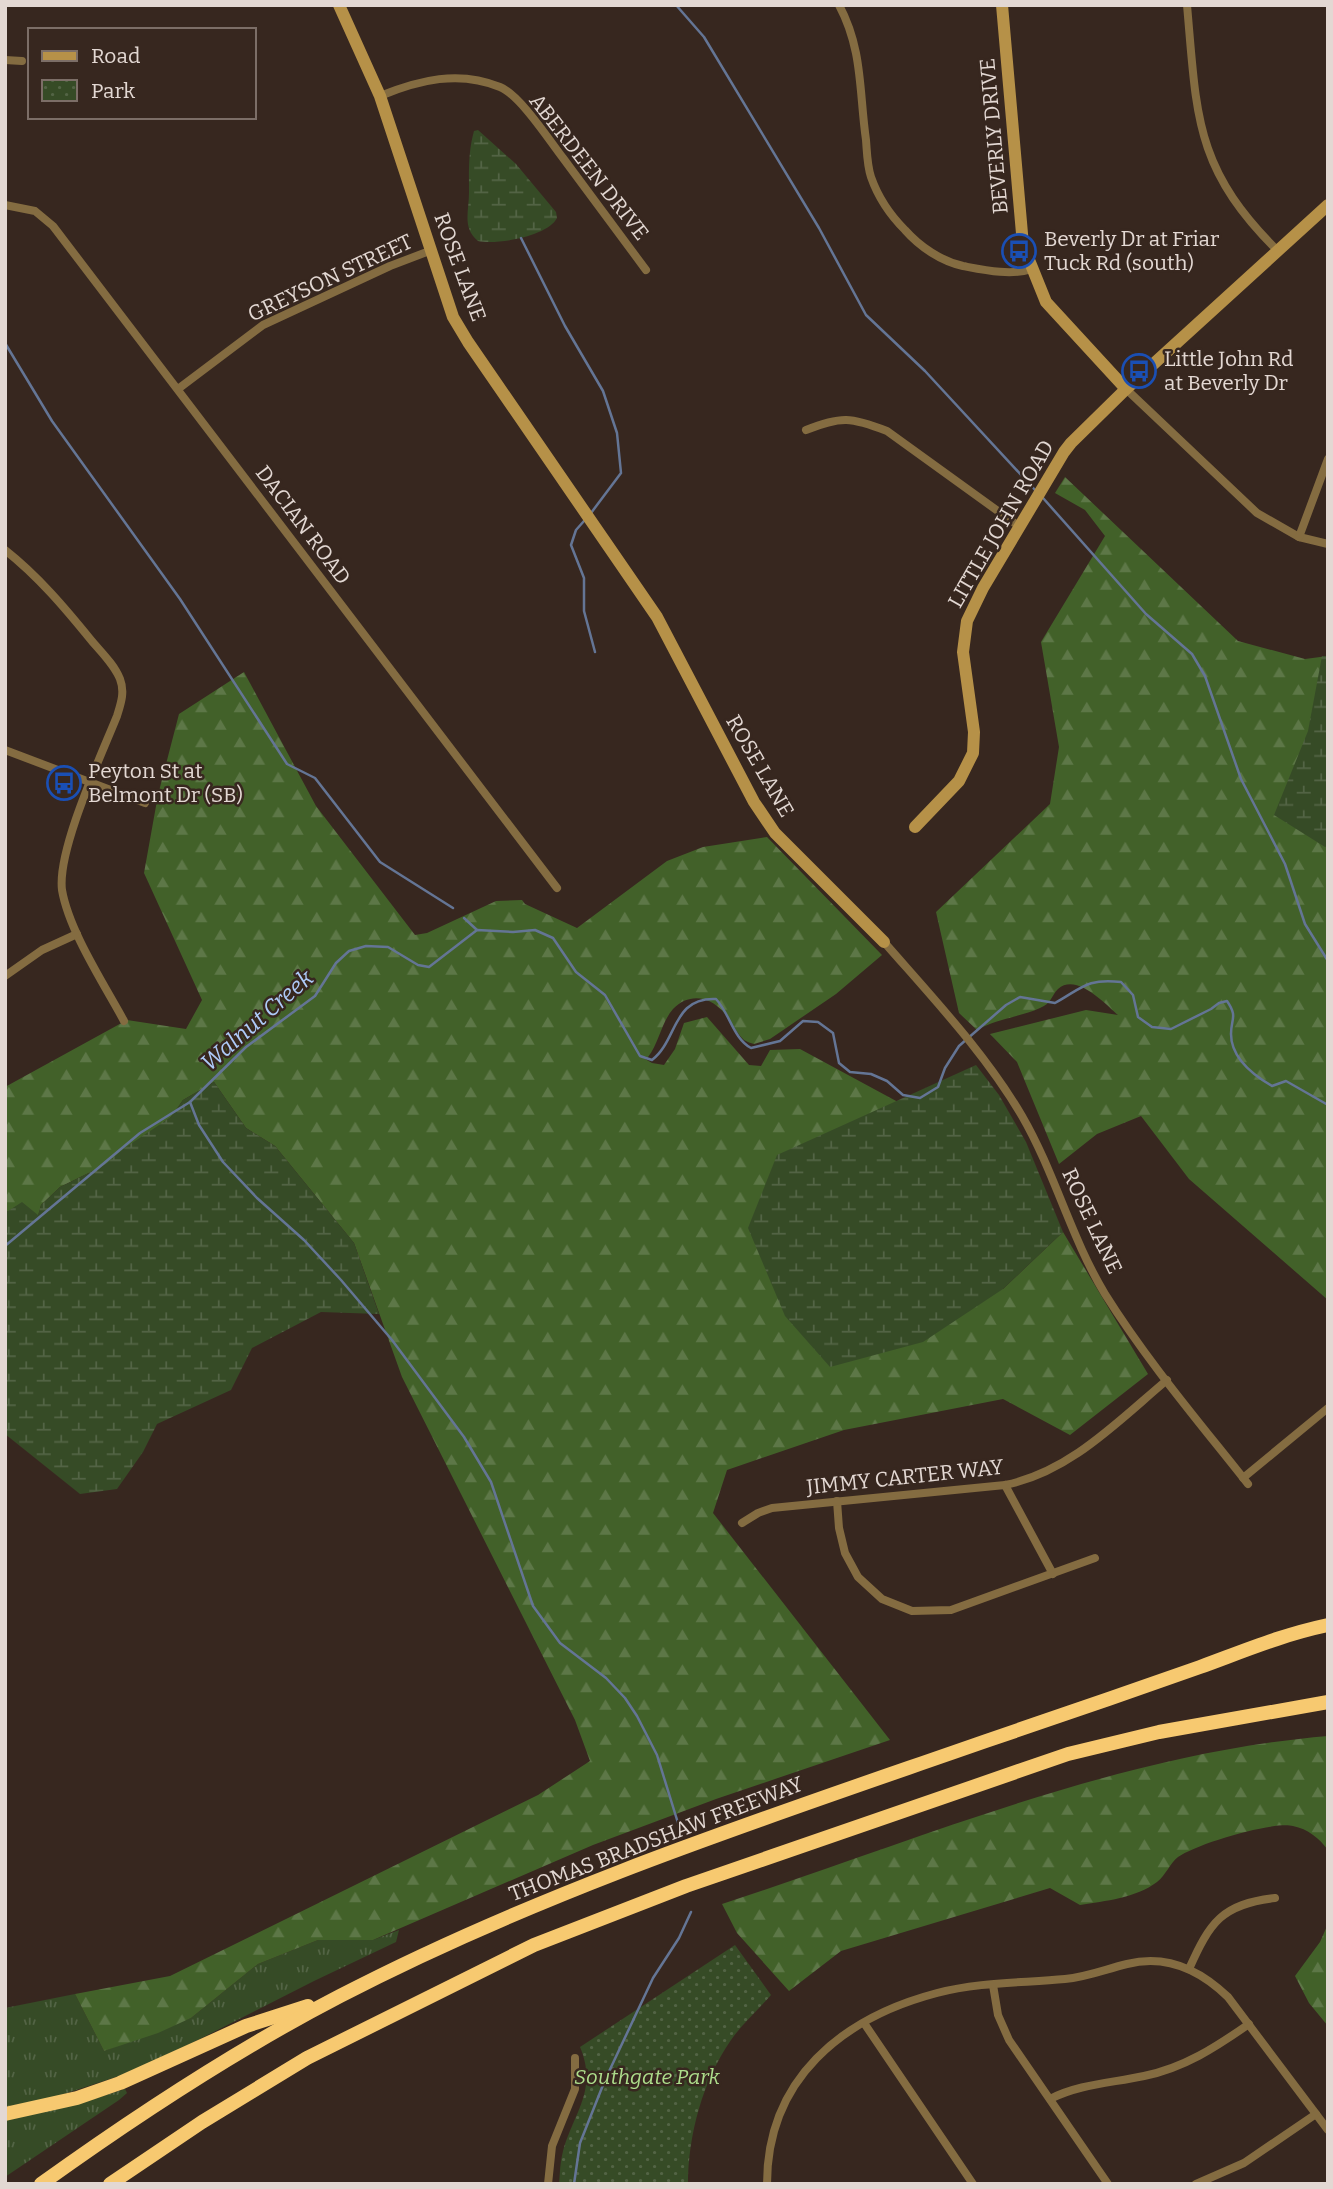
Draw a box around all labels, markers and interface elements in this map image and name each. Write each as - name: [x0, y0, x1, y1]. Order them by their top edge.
- legend: [28, 28, 256, 119]
- text: Road: [91, 43, 140, 69]
- street label: BEVERLY DRIVE: [974, 57, 1014, 215]
- text: Park: [91, 78, 135, 104]
- street label: ABERDEEN DRIVE: [524, 89, 654, 245]
- street label: ROSE LANE: [428, 209, 492, 325]
- place label: Beverly Dr at Friar Tuck Rd (south): [1044, 226, 1219, 276]
- street label: GREYSON STREET: [244, 228, 416, 328]
- bus stop icon: Beverly Dr at Friar Tuck Rd (south): [1000, 232, 1038, 270]
- place label: Little John Rd at Beverly Dr: [1164, 346, 1293, 396]
- bus stop icon: Little John Rd at Beverly Dr: [1120, 352, 1158, 390]
- street label: LITTLE JOHN ROAD: [942, 436, 1060, 612]
- street label: DACIAN ROAD: [250, 460, 356, 590]
- street label: ROSE LANE: [720, 710, 800, 822]
- place label: Peyton St at Belmont Dr (SB): [88, 758, 243, 808]
- bus stop icon: Peyton St at Belmont Dr (SB): [45, 764, 83, 802]
- water label: Walnut Creek: [195, 963, 319, 1076]
- street label: ROSE LANE: [1056, 1164, 1128, 1278]
- street label: JIMMY CARTER WAY: [804, 1454, 1005, 1500]
- street label: THOMAS BRADSHAW FREEWAY: [505, 1771, 807, 1907]
- park label: Southgate Park: [574, 2064, 721, 2090]

